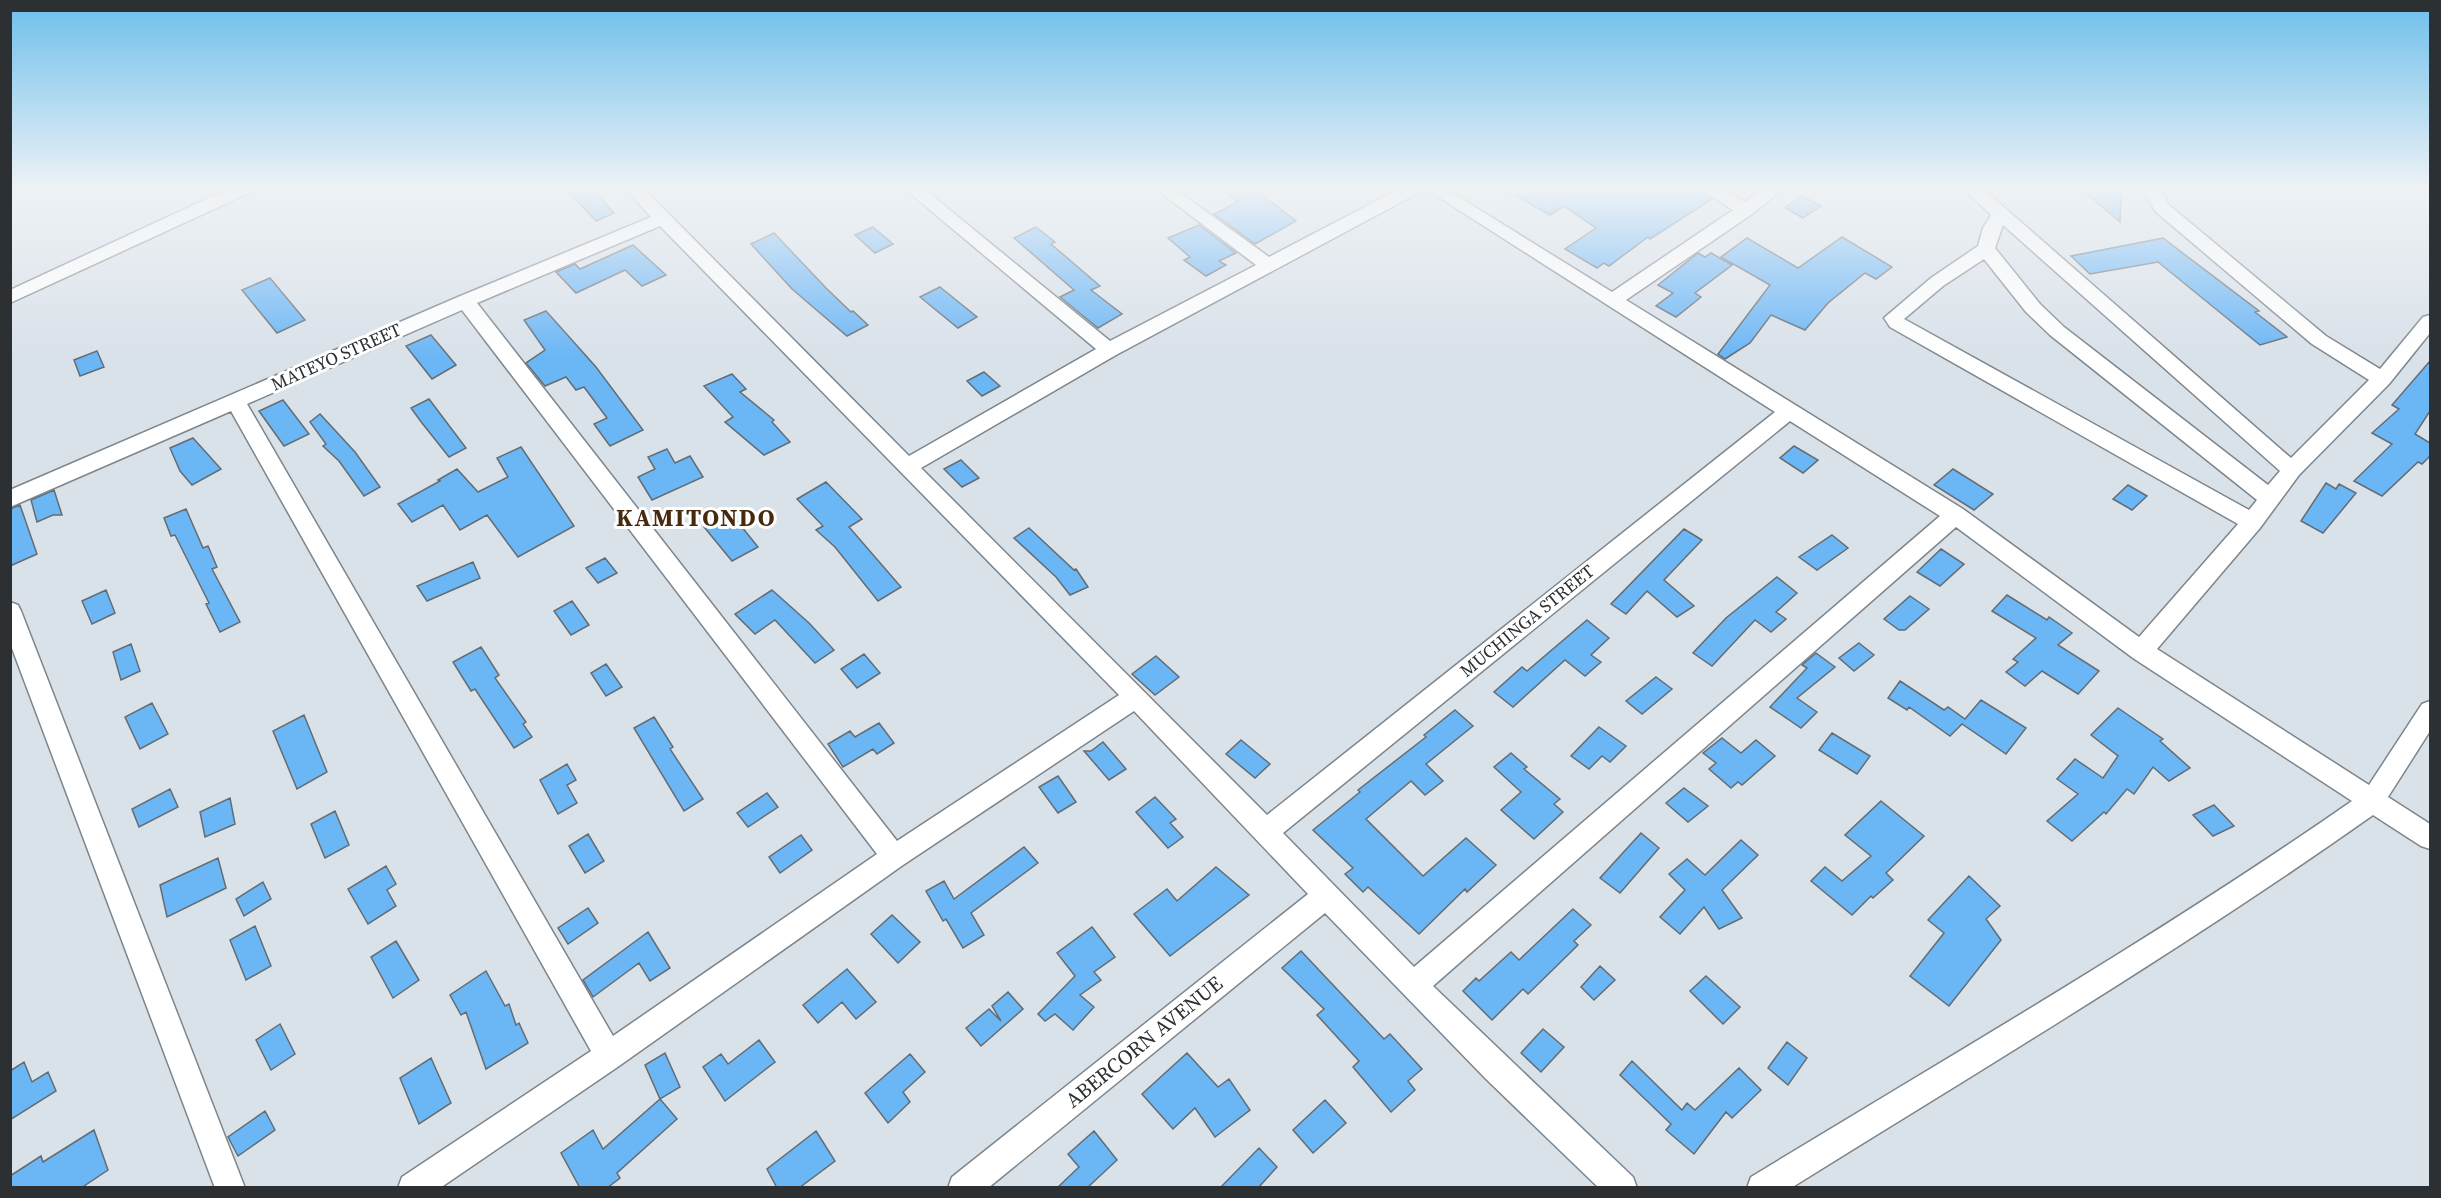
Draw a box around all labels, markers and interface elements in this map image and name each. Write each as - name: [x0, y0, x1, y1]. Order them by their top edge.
- street label: MATEYO STREET: [267, 317, 405, 396]
- district label: KAMITONDO: [616, 501, 776, 534]
- street label: MUCHINGA STREET: [1454, 558, 1599, 683]
- street label: ABERCORN AVENUE: [1059, 969, 1229, 1114]

